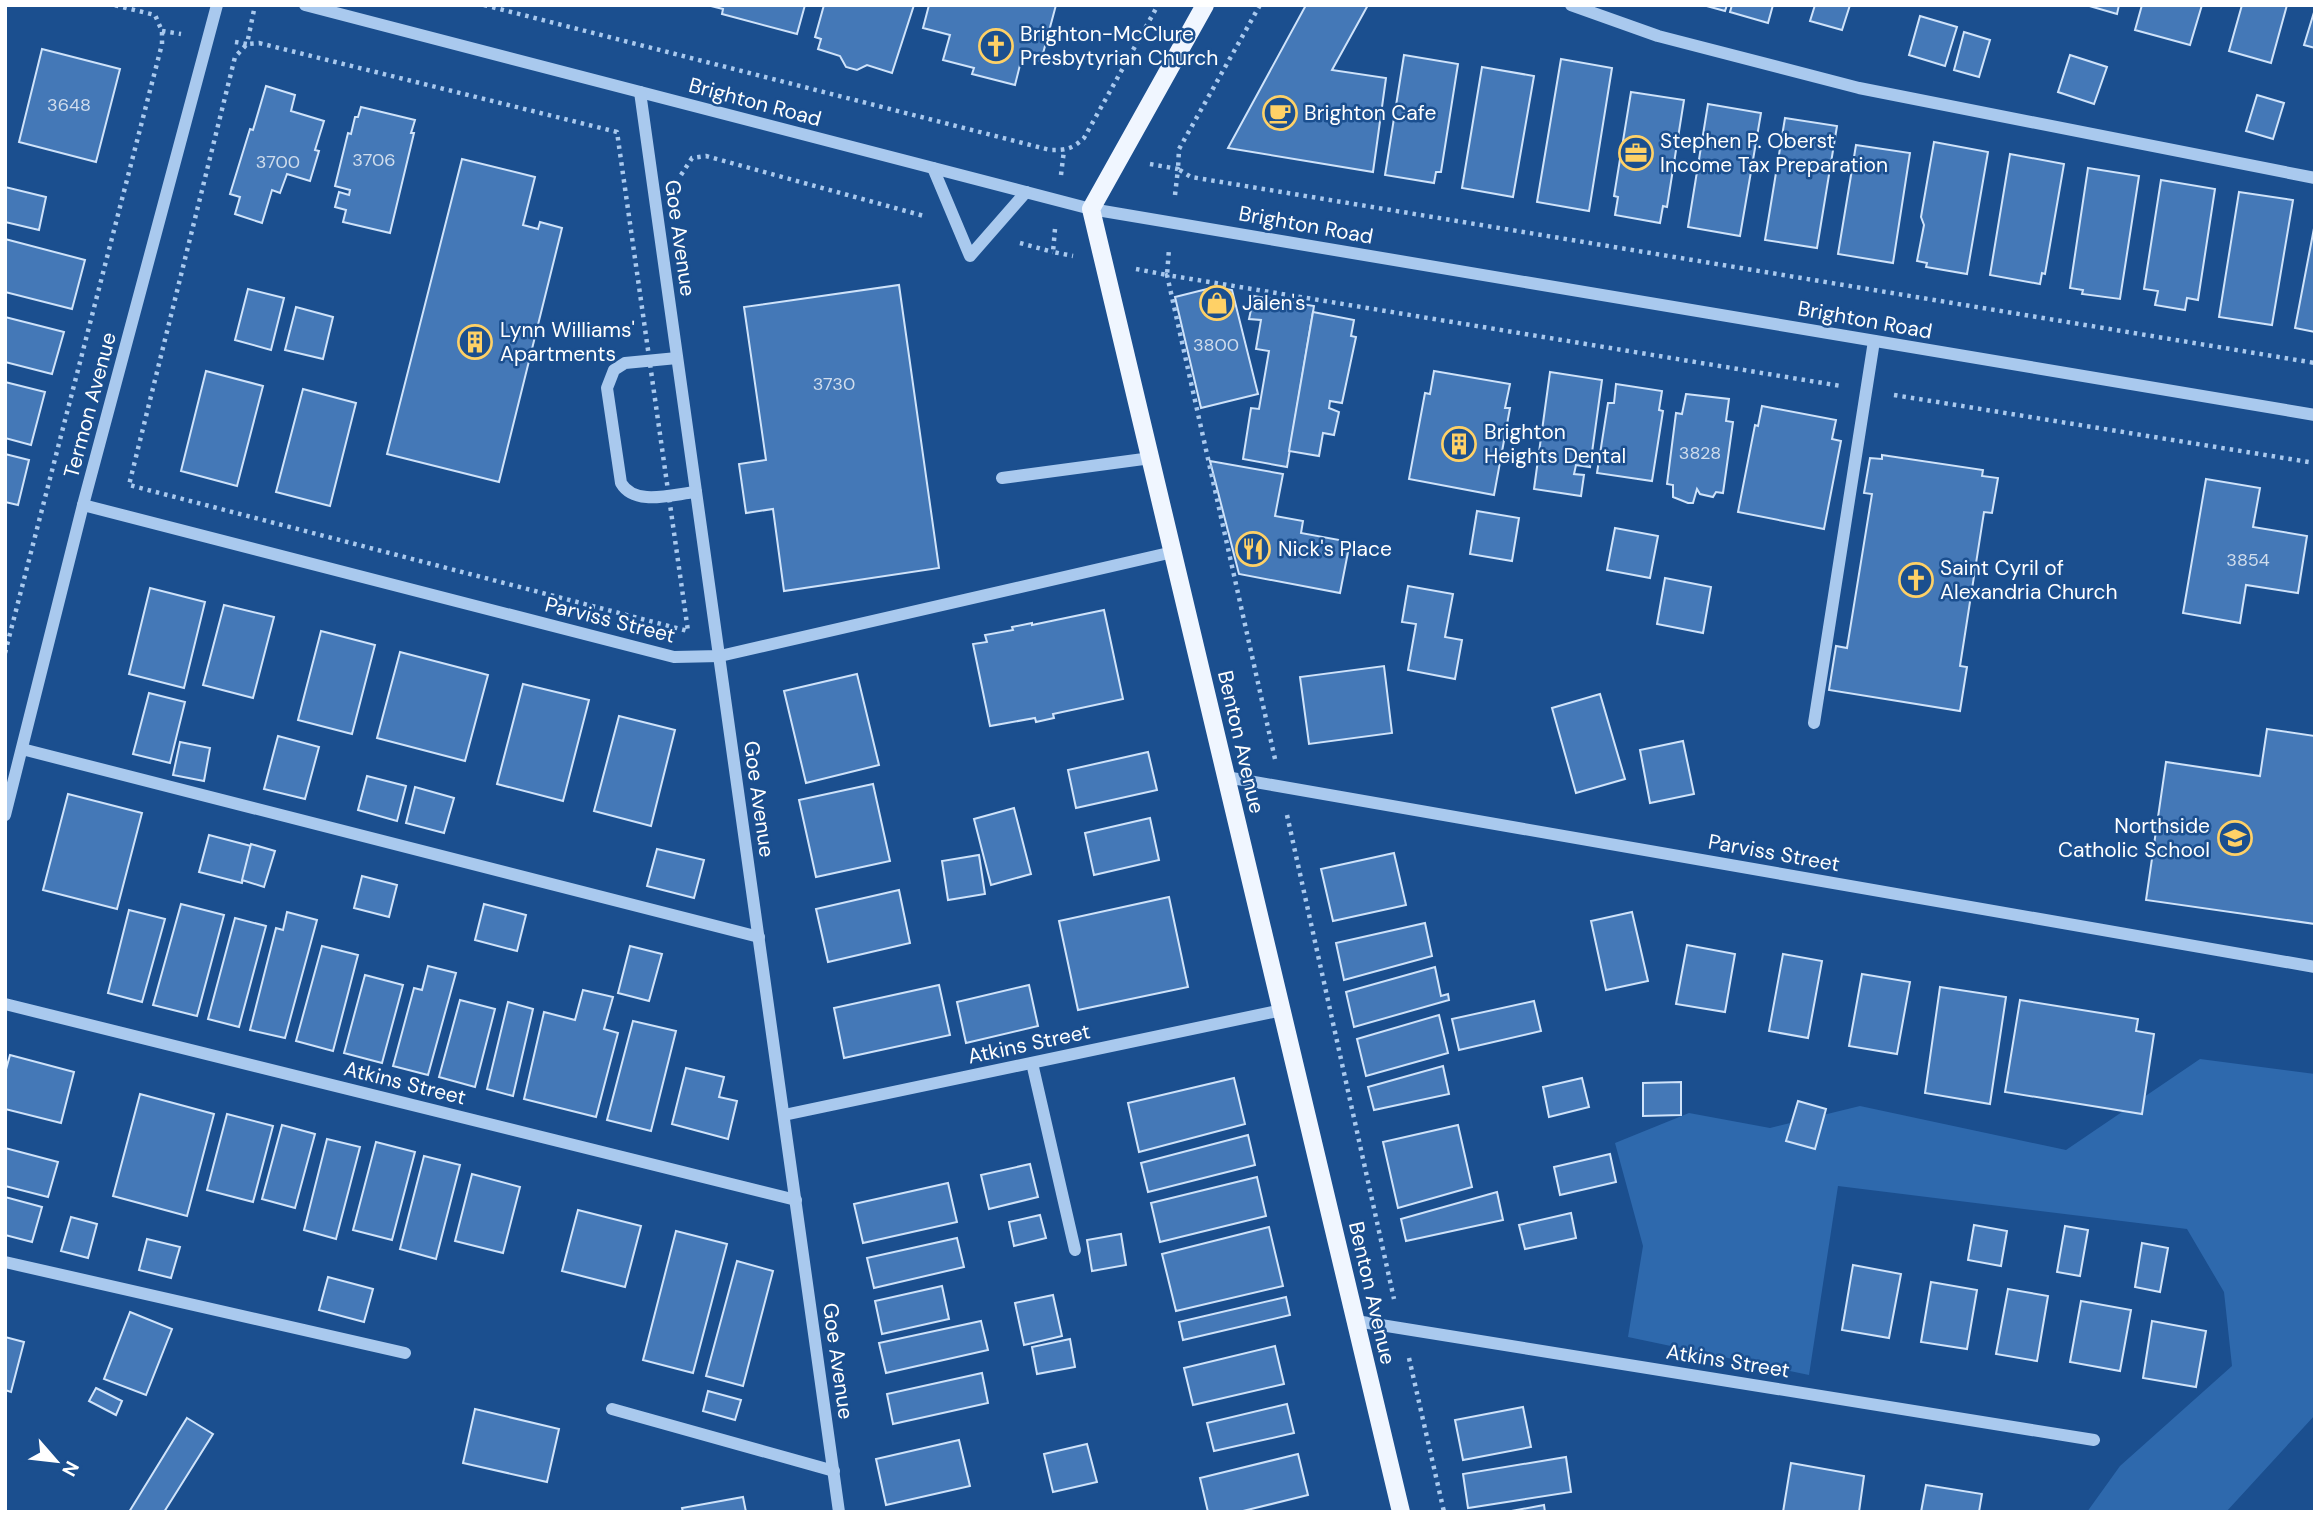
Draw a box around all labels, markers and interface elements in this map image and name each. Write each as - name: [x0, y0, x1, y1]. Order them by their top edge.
- place label: Brighton-McClure Presbytyrian Church: [1020, 20, 1218, 72]
- church icon: Brighton-McClure Presbytyrian Church: [977, 27, 1015, 65]
- street label: Brighton Road: [686, 71, 824, 133]
- house number: 3648: [47, 93, 91, 117]
- cafe icon: Brighton Cafe: [1261, 94, 1299, 132]
- place label: Brighton Cafe: [1304, 99, 1436, 127]
- place label: Stephen P. Oberst Income Tax Preparation: [1660, 127, 1888, 179]
- office icon: Stephen P. Oberst Income Tax Preparation: [1617, 134, 1655, 172]
- house number: 3706: [352, 148, 396, 172]
- house number: 3700: [256, 150, 300, 174]
- street label: Goe Avenue: [658, 178, 702, 298]
- street label: Brighton Road: [1237, 199, 1375, 251]
- shop icon: Jalen's: [1198, 284, 1236, 322]
- place label: Jalen's: [1242, 289, 1305, 317]
- street label: Brighton Road: [1796, 294, 1934, 346]
- place label: Lynn Williams' Apartments: [500, 316, 635, 368]
- building icon: Lynn Williams' Apartments: [456, 323, 494, 361]
- street label: Termon Avenue: [57, 329, 123, 481]
- house number: 3800: [1193, 333, 1239, 357]
- house number: 3730: [813, 372, 855, 396]
- place label: Brighton Heights Dental: [1484, 418, 1626, 470]
- building icon: Brighton Heights Dental: [1440, 425, 1478, 463]
- house number: 3828: [1679, 441, 1721, 465]
- restaurant icon: Nick's Place: [1234, 530, 1272, 568]
- place label: Nick's Place: [1278, 535, 1392, 563]
- house number: 3854: [2226, 548, 2270, 572]
- place label: Saint Cyril of Alexandria Church: [1940, 554, 2118, 606]
- church icon: Saint Cyril of Alexandria Church: [1897, 561, 1935, 599]
- street label: Parviss Street: [542, 590, 678, 650]
- street label: Benton Avenue: [1211, 668, 1271, 816]
- street label: Goe Avenue: [737, 739, 781, 859]
- place label: Northside Catholic School: [2058, 812, 2210, 864]
- school or university icon: Northside Catholic School: [2216, 819, 2254, 857]
- street label: Parviss Street: [1706, 828, 1842, 878]
- street label: Atkins Street: [965, 1017, 1093, 1071]
- street label: Atkins Street: [341, 1054, 469, 1112]
- street label: Benton Avenue: [1342, 1219, 1402, 1367]
- street label: Goe Avenue: [816, 1301, 860, 1421]
- street label: Atkins Street: [1664, 1337, 1792, 1385]
- north arrow: [21, 1426, 91, 1496]
- text: N: [56, 1457, 85, 1481]

